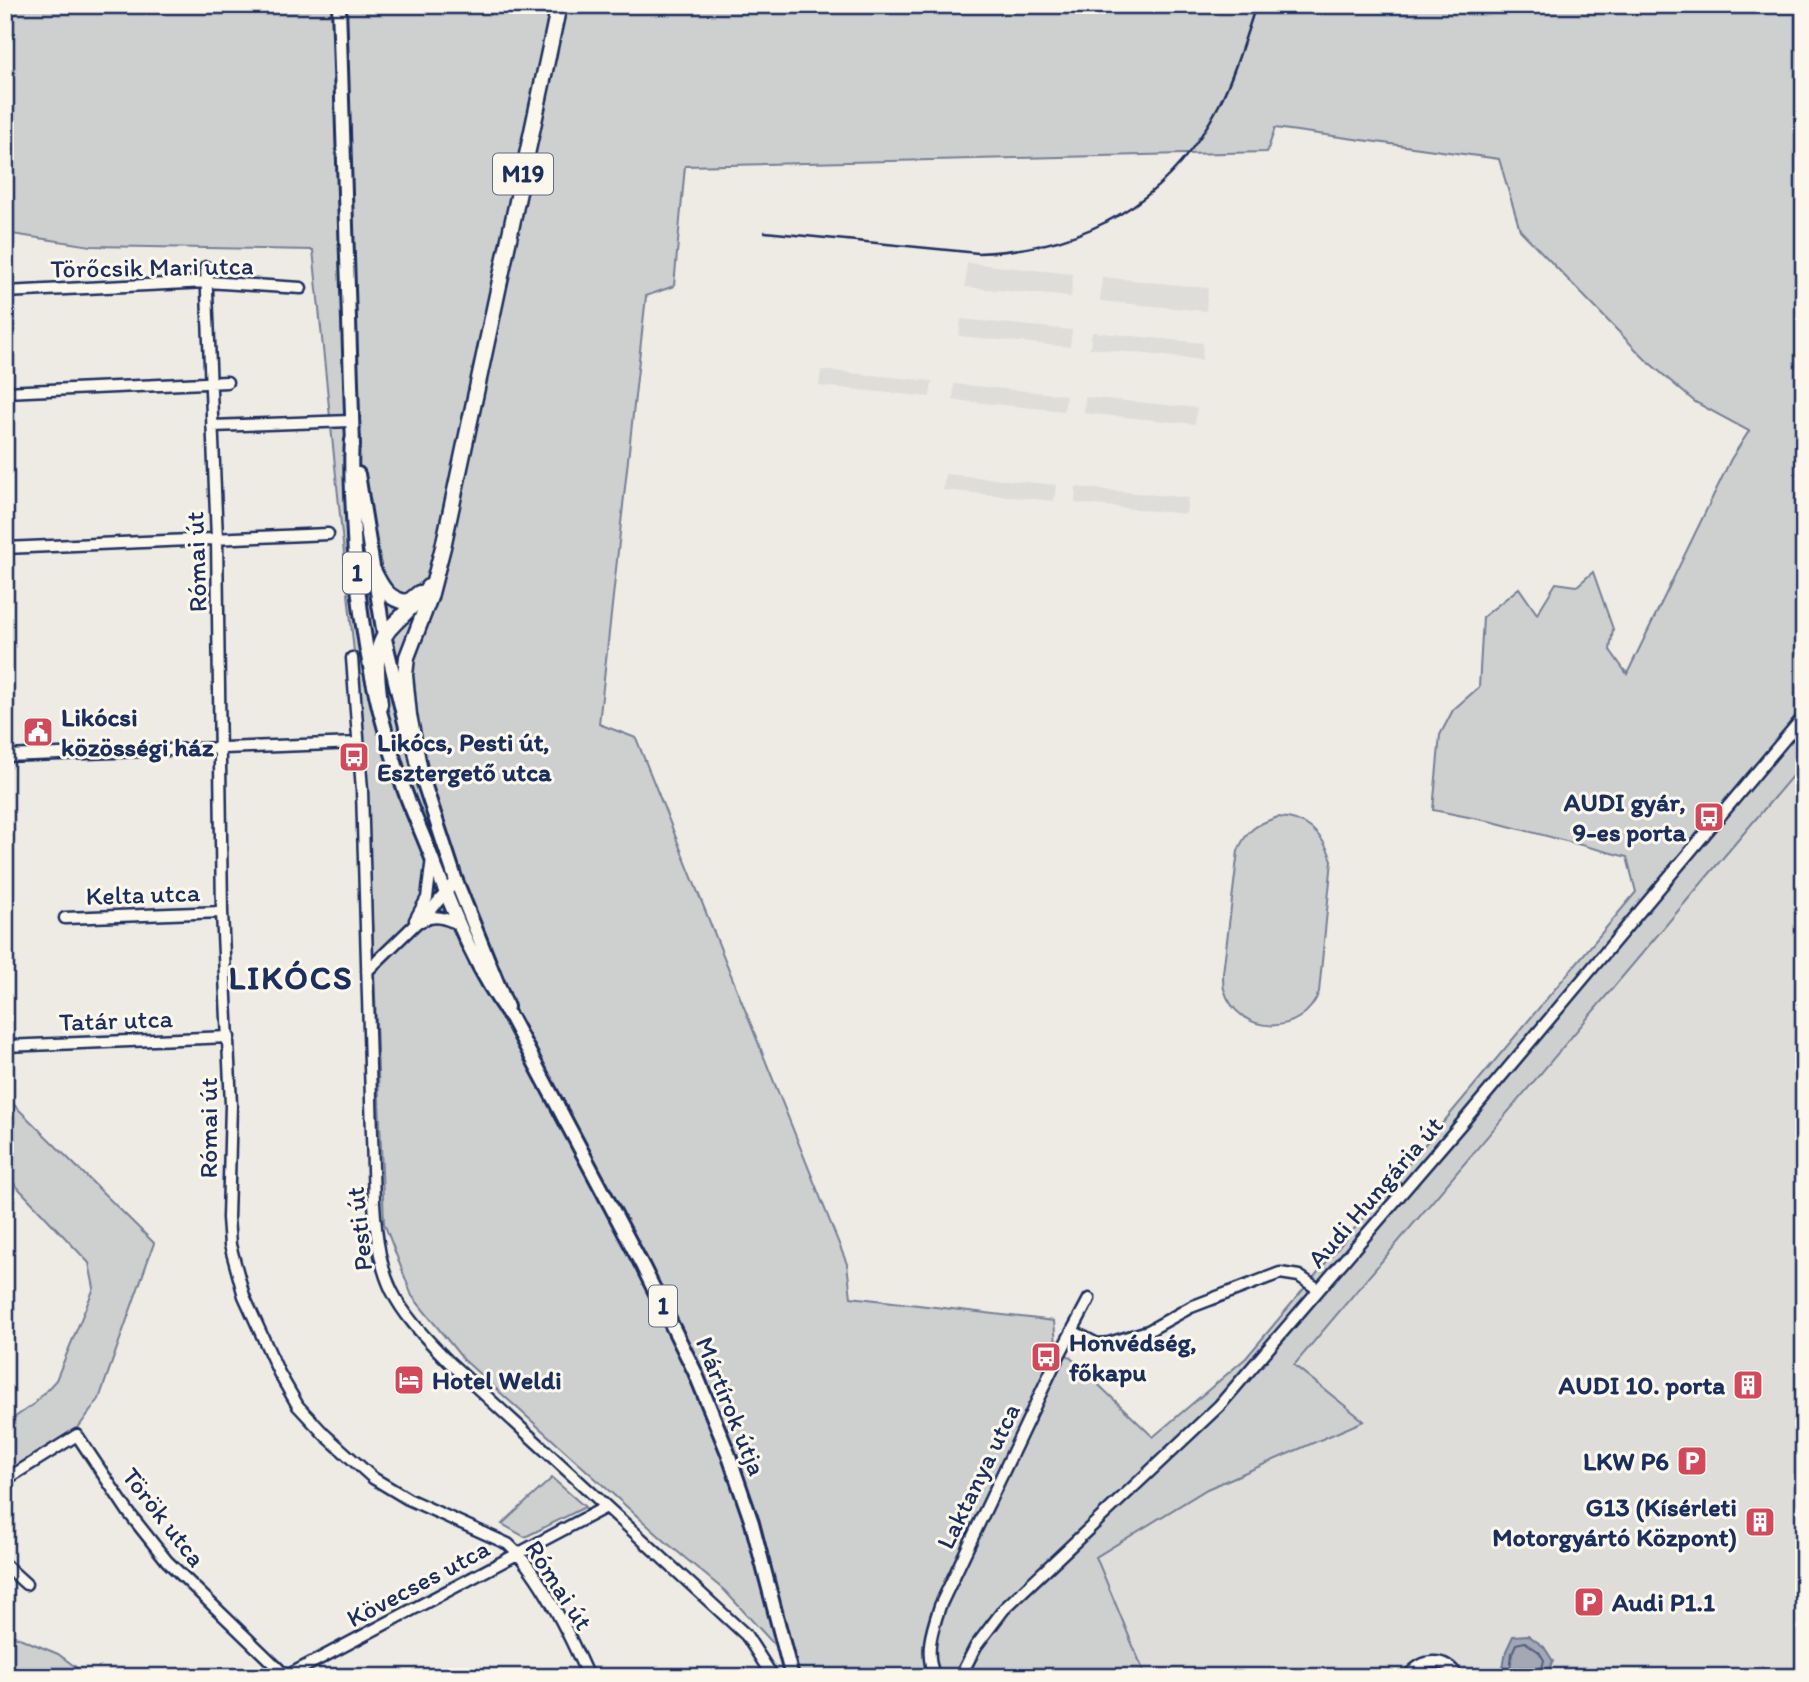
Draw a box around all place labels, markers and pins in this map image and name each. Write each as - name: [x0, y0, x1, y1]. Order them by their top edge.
- place label: Likócsi közösségi ház: [61, 701, 215, 763]
- public building icon: Likócsi közösségi ház: [21, 715, 55, 749]
- place label: Likócs, Pesti út, Esztergető utca: [377, 726, 552, 788]
- bus stop icon: Likócs, Pesti út, Esztergető utca: [337, 740, 371, 774]
- place label: AUDI gyár, 9-es porta: [1563, 786, 1687, 848]
- bus stop icon: AUDI gyár, 9-es porta: [1692, 800, 1726, 834]
- place label: Honvédség, főkapu: [1069, 1326, 1197, 1388]
- bus stop icon: Honvédség, főkapu: [1029, 1340, 1063, 1374]
- hotel icon: Hotel Weldi: [392, 1363, 426, 1397]
- place label: Hotel Weldi: [432, 1364, 562, 1396]
- building icon: AUDI 10. porta: [1731, 1368, 1765, 1402]
- place label: AUDI 10. porta: [1558, 1369, 1725, 1401]
- parking icon: LKW P6: [1675, 1444, 1709, 1478]
- place label: LKW P6: [1583, 1445, 1669, 1477]
- place label: G13 (Kísérleti Motorgyártó Központ): [1492, 1491, 1737, 1553]
- building icon: G13 (Kísérleti Motorgyártó Központ): [1743, 1505, 1777, 1539]
- parking icon: Audi P1.1: [1572, 1585, 1606, 1619]
- place label: Audi P1.1: [1611, 1586, 1715, 1618]

